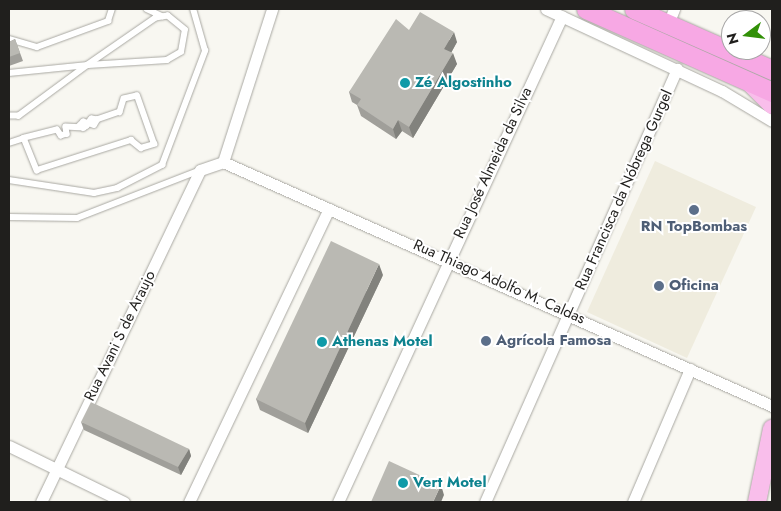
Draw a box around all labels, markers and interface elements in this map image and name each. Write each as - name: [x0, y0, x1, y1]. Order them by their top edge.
- north arrow: [721, 10, 771, 60]
- text: N: [721, 31, 744, 47]
- place label: Zé Algostinho: [415, 74, 512, 92]
- marker: Zé Algostinho: [399, 77, 411, 89]
- street label: Rua José Almeida da Silva: [450, 85, 536, 241]
- street label: Rua Francisca da Nóbrega Gurgel: [572, 87, 676, 293]
- marker: RN TopBombas: [688, 204, 700, 216]
- place label: RN TopBombas: [641, 218, 747, 236]
- street label: Rua Thiago Adolfo M. Caldas: [410, 236, 588, 328]
- street label: Rua Avani S de Araujo: [81, 268, 159, 404]
- place label: Oficina: [669, 277, 719, 295]
- marker: Oficina: [653, 280, 665, 292]
- place label: Agrícola Famosa: [496, 332, 611, 350]
- place label: Athenas Motel: [332, 333, 433, 351]
- marker: Agrícola Famosa: [480, 335, 492, 347]
- marker: Athenas Motel: [316, 336, 328, 348]
- place label: Vert Motel: [413, 474, 486, 492]
- marker: Vert Motel: [397, 477, 409, 489]

